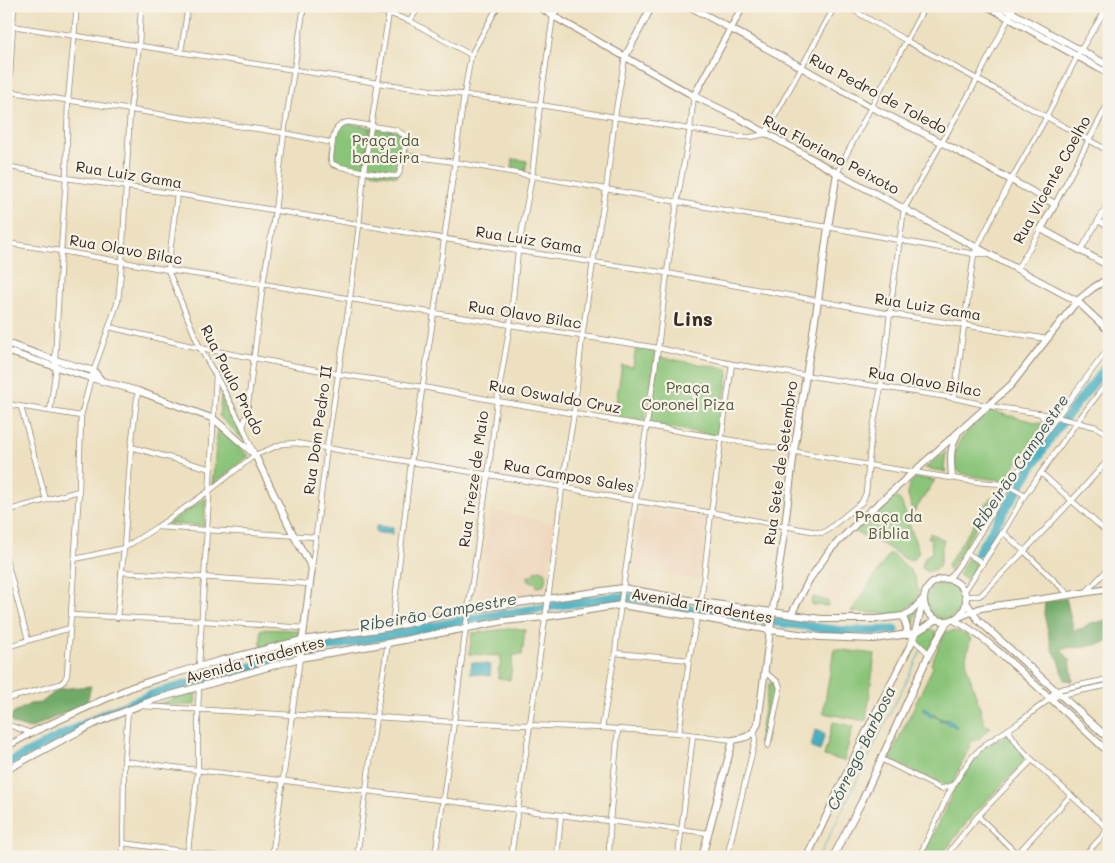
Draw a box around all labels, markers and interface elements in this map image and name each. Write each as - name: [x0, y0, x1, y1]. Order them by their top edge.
- street label: Rua Pedro de Toledo: [806, 48, 951, 138]
- street label: Rua Floriano Peixoto: [760, 110, 903, 199]
- street label: Rua Vicente Coelho: [1008, 112, 1095, 247]
- park label: Praça da bandeira: [352, 130, 420, 167]
- street label: Rua Luiz Gama: [74, 156, 184, 192]
- street label: Rua Luiz Gama: [474, 221, 584, 257]
- street label: Rua Olavo Bilac: [68, 229, 184, 269]
- street label: Rua Luiz Gama: [873, 288, 983, 324]
- street label: Rua Olavo Bilac: [467, 295, 583, 333]
- district label: Lins: [673, 305, 713, 331]
- street label: Rua Paulo Prado: [197, 321, 269, 438]
- street label: Rua Olavo Bilac: [867, 361, 983, 401]
- street label: Rua Dom Pedro II: [298, 364, 336, 496]
- street label: Rua Oswaldo Cruz: [488, 375, 623, 417]
- park label: Praça Coronel Piza: [641, 377, 735, 414]
- street label: Rua Sete de Setembro: [759, 379, 801, 546]
- water label: Ribeirão Campestre: [966, 390, 1073, 534]
- street label: Rua Treze de Maio: [454, 409, 493, 549]
- street label: Rua Campos Sales: [502, 454, 636, 496]
- park label: Praça da Bíblia: [855, 506, 923, 543]
- street label: Avenida Tiradentes: [630, 583, 774, 627]
- water label: Ribeirão Campestre: [358, 587, 518, 636]
- street label: Avenida Tiradentes: [183, 631, 326, 687]
- water label: Córrego Barbosa: [821, 682, 900, 814]

